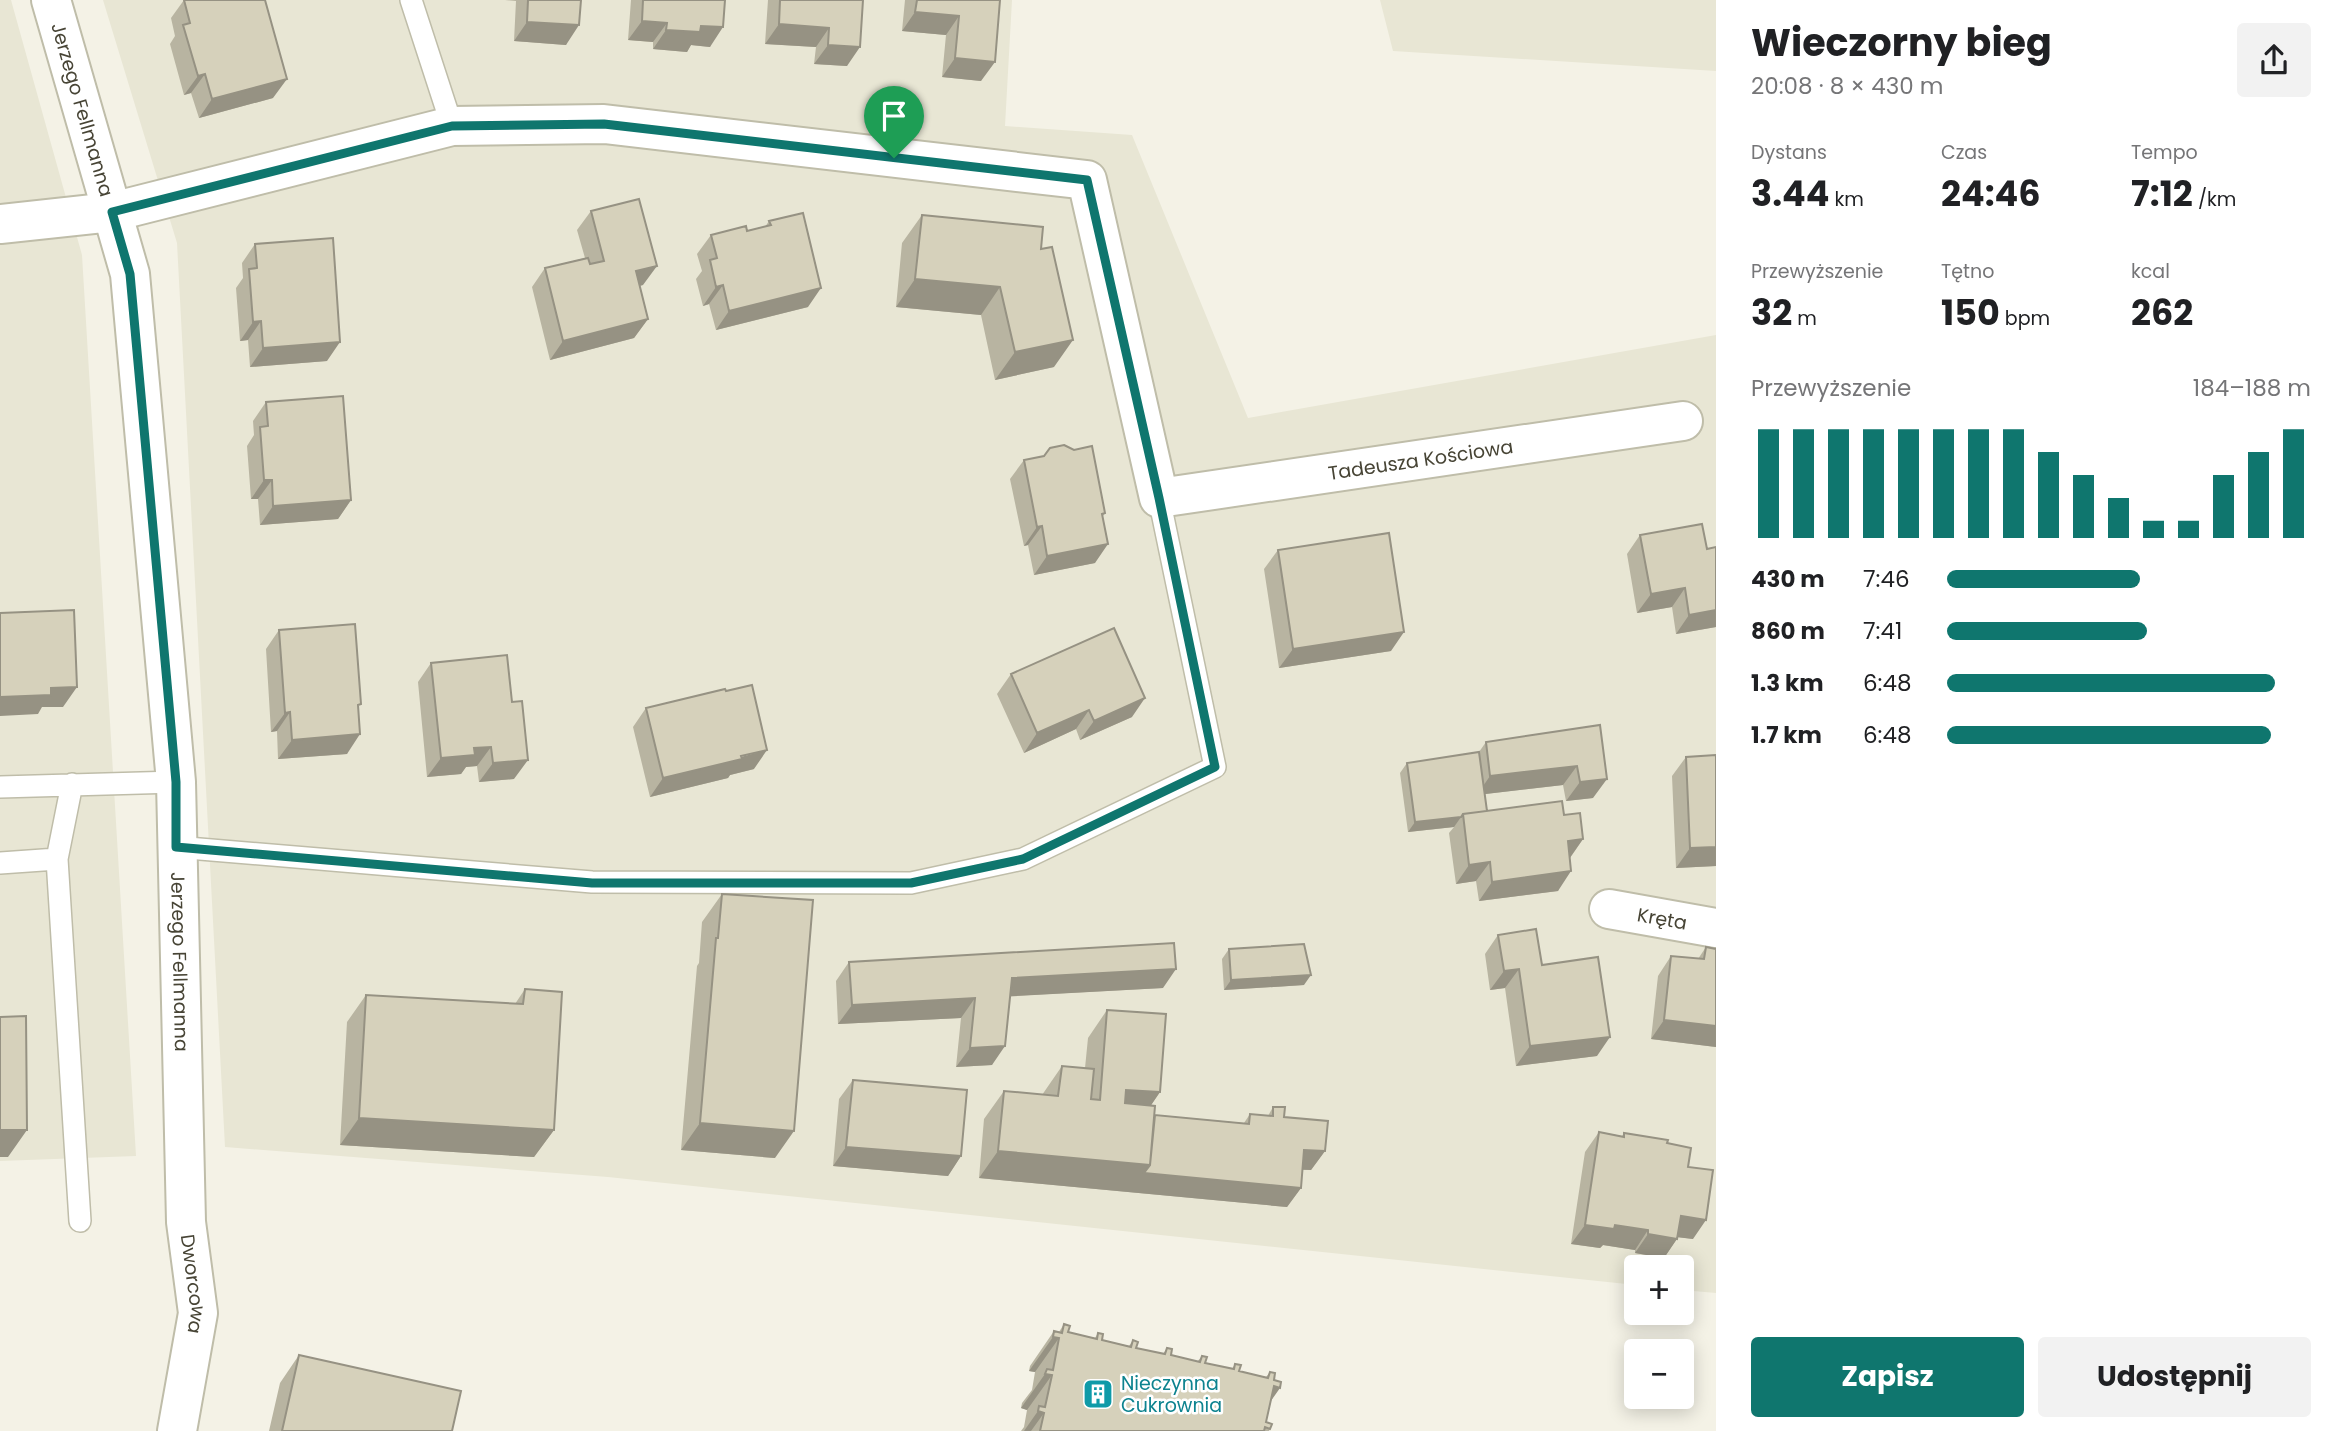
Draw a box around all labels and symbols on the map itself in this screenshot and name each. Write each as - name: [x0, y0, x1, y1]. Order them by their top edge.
- street label: Jerzego Fellmanna: [44, 20, 120, 200]
- pin: [864, 86, 924, 158]
- street label: Tadeusza Kościowa: [1326, 433, 1515, 487]
- street label: Jerzego Fellmanna: [164, 872, 195, 1052]
- street label: Kręta: [1635, 901, 1689, 937]
- street label: Dworcowa: [174, 1233, 212, 1336]
- place label: Nieczynna Cukrownia: [1121, 1370, 1222, 1419]
- building icon: Nieczynna Cukrownia: [1081, 1377, 1115, 1411]

